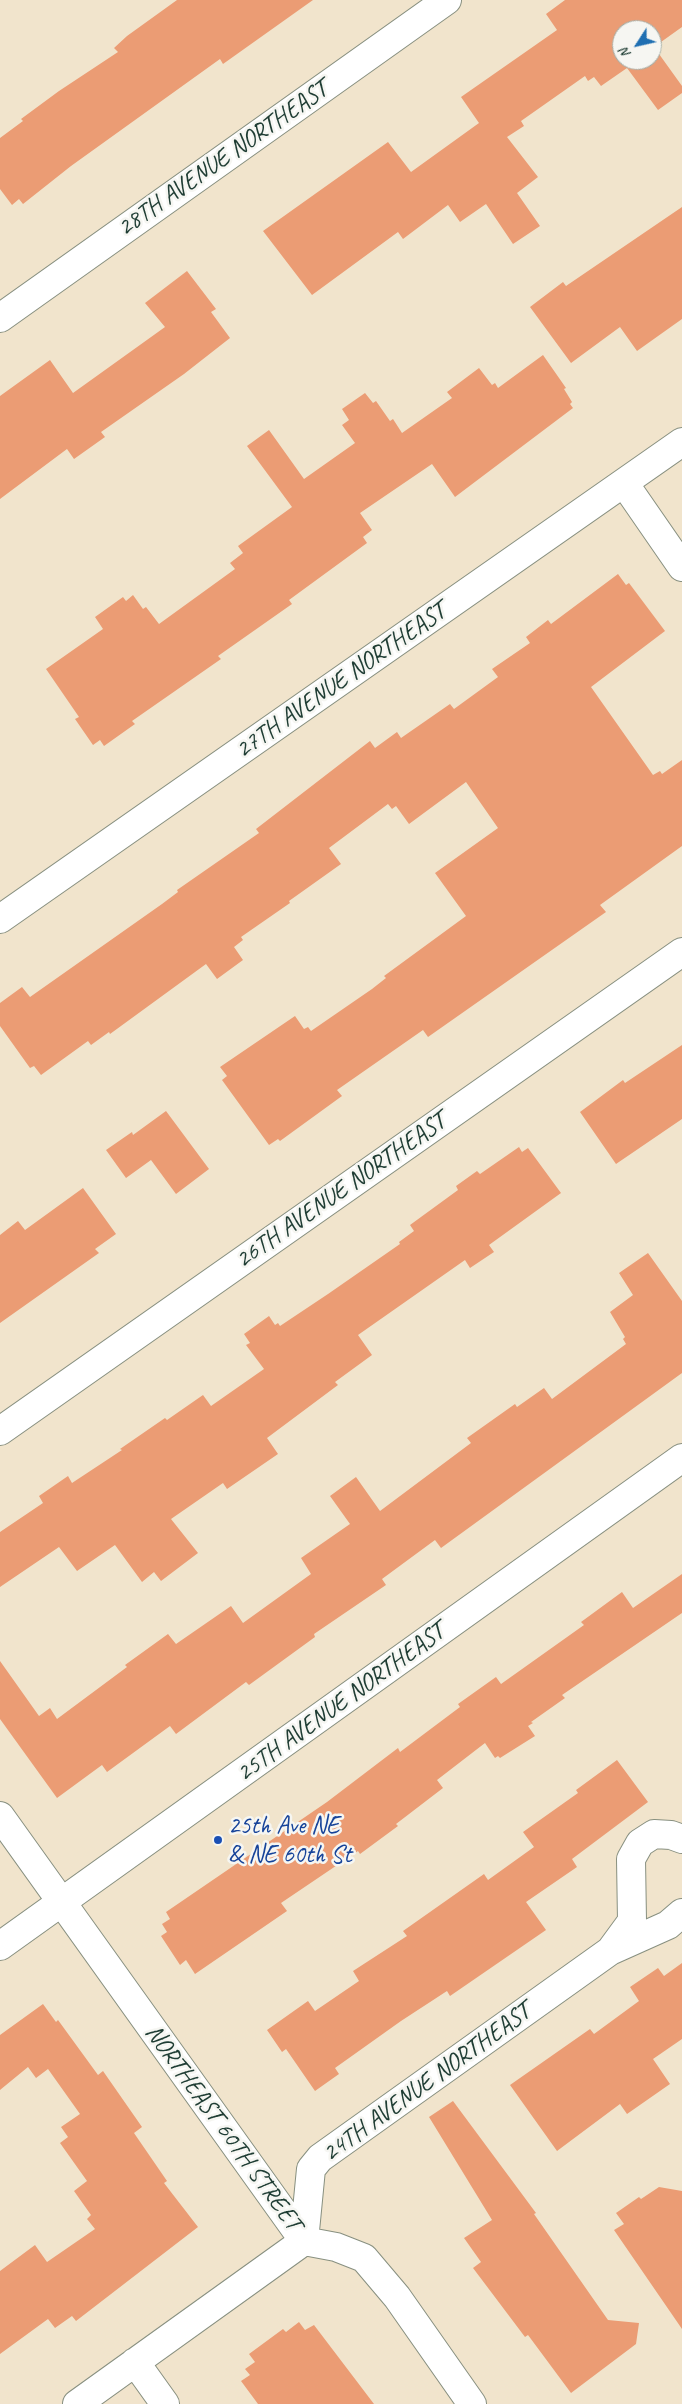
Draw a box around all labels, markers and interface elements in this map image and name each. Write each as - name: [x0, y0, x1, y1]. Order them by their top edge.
- north arrow: [612, 20, 662, 70]
- text: N: [616, 45, 635, 62]
- street label: 28TH AVENUE NORTHEAST: [112, 75, 334, 243]
- street label: 27TH AVENUE NORTHEAST: [230, 597, 452, 765]
- street label: 26TH AVENUE NORTHEAST: [230, 1107, 452, 1275]
- street label: 25TH AVENUE NORTHEAST: [231, 1617, 451, 1789]
- place label: 25th Ave NE & NE 60th St: [228, 1811, 351, 1870]
- marker: 25th Ave NE & NE 60th St: [212, 1834, 224, 1846]
- street label: 24TH AVENUE NORTHEAST: [317, 1997, 537, 2169]
- street label: NORTHEAST 60TH STREET: [138, 2019, 308, 2237]

